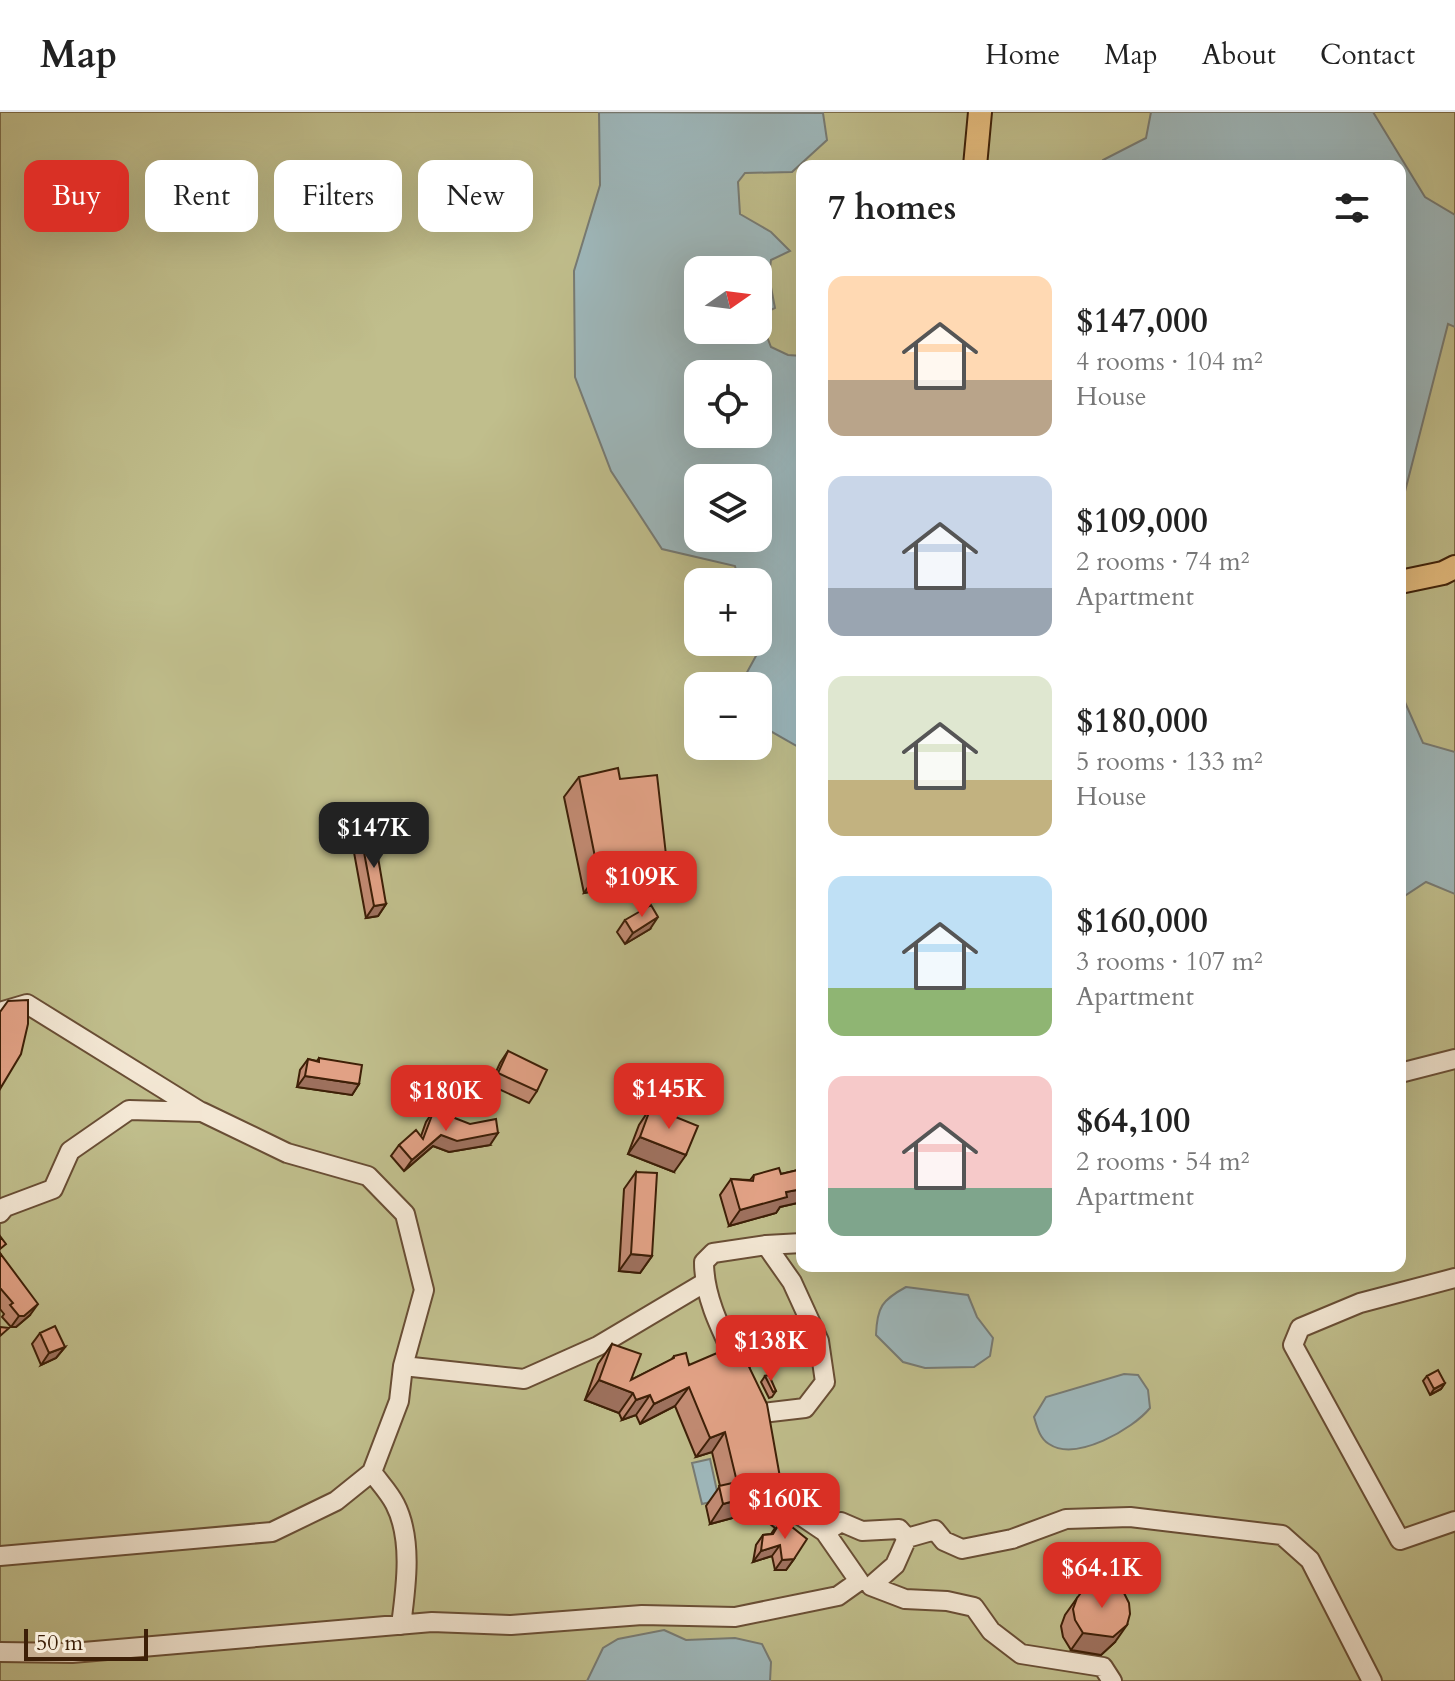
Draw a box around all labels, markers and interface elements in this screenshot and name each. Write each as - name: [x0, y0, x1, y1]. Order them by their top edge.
- text: Map: [40, 29, 117, 81]
- text: Home: [985, 36, 1060, 74]
- text: Map: [1104, 36, 1158, 74]
- text: About: [1202, 36, 1276, 74]
- text: Contact: [1320, 36, 1415, 74]
- chip: Buy: [24, 160, 129, 232]
- chip: Rent: [145, 160, 258, 232]
- chip: Filters: [274, 160, 402, 232]
- chip: New: [418, 160, 533, 232]
- text: 7 homes: [828, 185, 956, 231]
- icon: filters: [1330, 186, 1374, 230]
- north arrow: [684, 256, 772, 344]
- map controls: [684, 256, 772, 760]
- text: $147,000: [1076, 298, 1208, 344]
- icon: home: [892, 308, 988, 404]
- text: 4 rooms · 104 m²: [1076, 344, 1263, 379]
- button: locate: [684, 360, 772, 448]
- text: House: [1076, 379, 1147, 414]
- button: layers: [684, 464, 772, 552]
- text: $109,000: [1076, 498, 1208, 544]
- icon: home: [892, 508, 988, 604]
- text: 2 rooms · 74 m²: [1076, 544, 1249, 579]
- button: +: [684, 568, 772, 656]
- text: Apartment: [1076, 579, 1194, 614]
- button: −: [684, 672, 772, 760]
- text: $180,000: [1076, 698, 1208, 744]
- icon: home: [892, 708, 988, 804]
- text: 5 rooms · 133 m²: [1076, 744, 1263, 779]
- text: House: [1076, 779, 1147, 814]
- pin: $147K: [318, 802, 430, 870]
- text: $147K: [337, 810, 411, 845]
- pin: $109K: [586, 851, 698, 919]
- text: $109K: [605, 859, 679, 894]
- text: $160,000: [1076, 898, 1208, 944]
- icon: home: [892, 908, 988, 1004]
- text: 3 rooms · 107 m²: [1076, 944, 1263, 979]
- text: Apartment: [1076, 979, 1194, 1014]
- pin: $145K: [613, 1063, 725, 1131]
- pin: $180K: [390, 1065, 502, 1133]
- text: $145K: [632, 1071, 706, 1106]
- text: $180K: [409, 1073, 483, 1108]
- text: $64,100: [1076, 1098, 1190, 1144]
- icon: home: [892, 1108, 988, 1204]
- text: 2 rooms · 54 m²: [1076, 1144, 1249, 1179]
- text: Apartment: [1076, 1179, 1194, 1214]
- pin: $138K: [715, 1315, 827, 1383]
- text: $138K: [734, 1323, 808, 1358]
- pin: $160K: [729, 1473, 841, 1541]
- text: $160K: [748, 1481, 822, 1516]
- pin: $64.1K: [1037, 1542, 1167, 1610]
- text: $64.1K: [1061, 1550, 1143, 1585]
- scale bar: [24, 1625, 148, 1661]
- text: 50 m: [36, 1628, 83, 1658]

